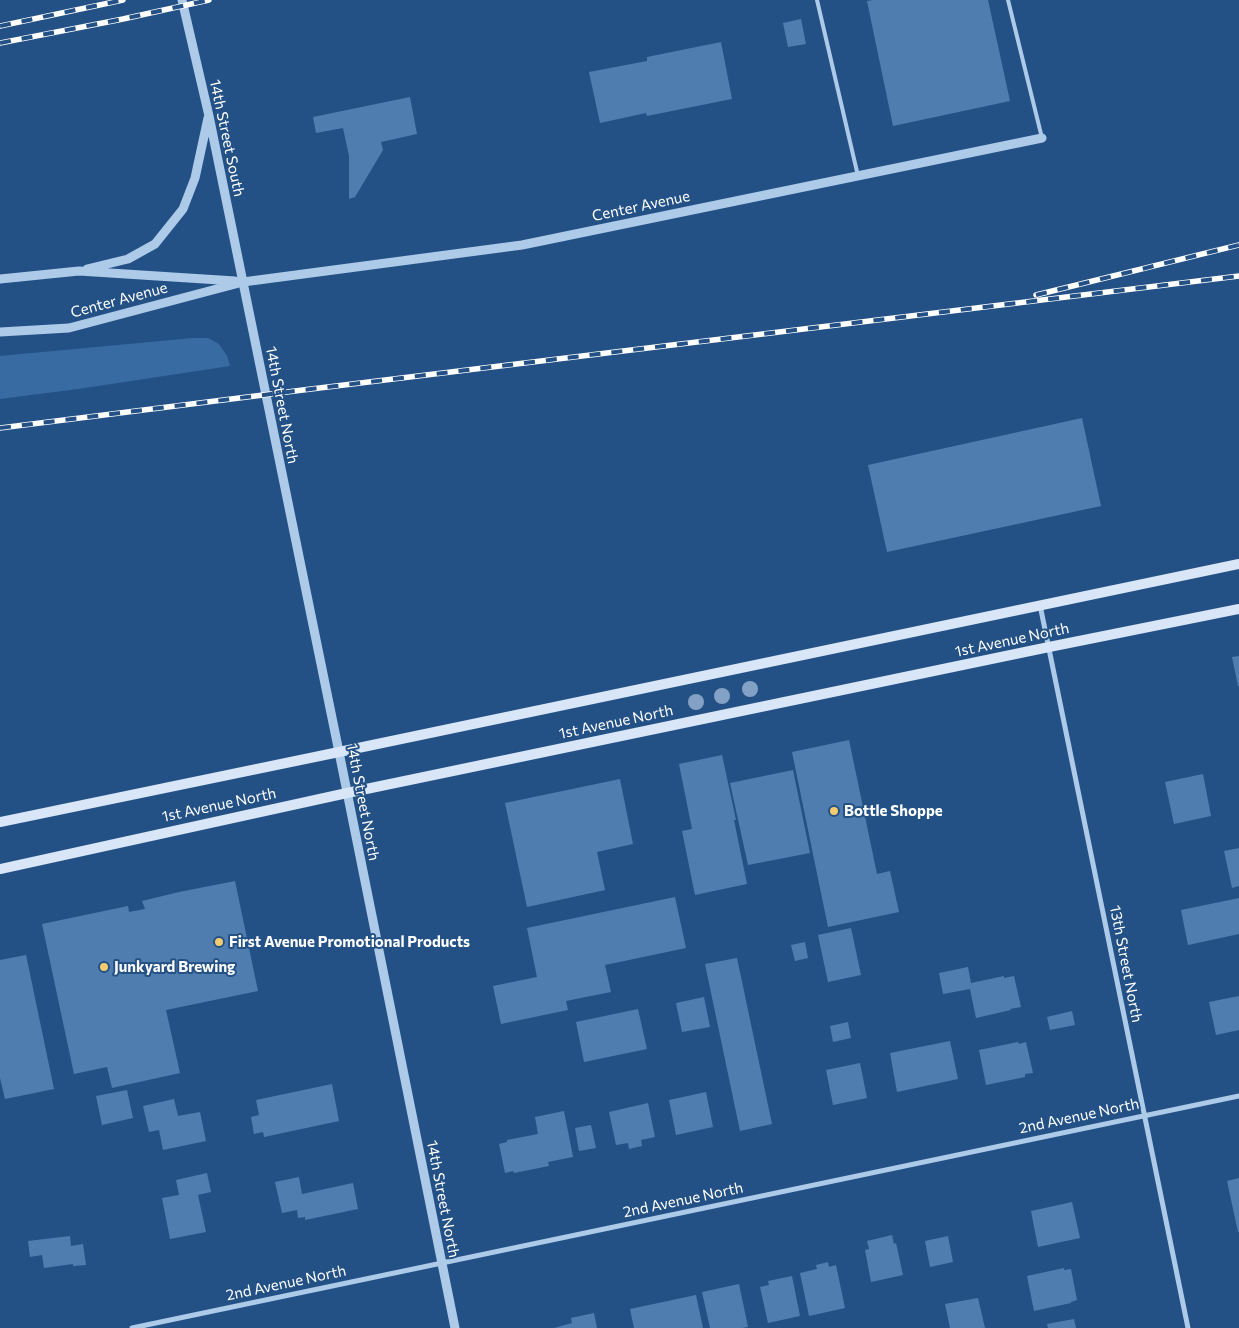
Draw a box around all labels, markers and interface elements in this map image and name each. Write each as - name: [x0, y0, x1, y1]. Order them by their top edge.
- street label: 14th Street South: [206, 78, 248, 198]
- street label: Center Avenue: [590, 187, 692, 225]
- street label: Center Avenue: [69, 278, 169, 322]
- street label: 14th Street North: [262, 345, 302, 465]
- street label: 1st Avenue North: [953, 619, 1071, 661]
- street label: 1st Avenue North: [557, 701, 675, 743]
- street label: 14th Street North: [343, 742, 383, 862]
- street label: 1st Avenue North: [160, 784, 278, 826]
- place label: Bottle Shoppe: [844, 802, 943, 820]
- marker: Bottle Shoppe: [828, 805, 840, 817]
- street label: 13th Street North: [1106, 904, 1146, 1024]
- place label: First Avenue Promotional Products: [229, 933, 470, 951]
- marker: First Avenue Promotional Products: [213, 936, 225, 948]
- place label: Junkyard Brewing: [114, 958, 235, 976]
- marker: Junkyard Brewing: [98, 961, 110, 973]
- street label: 2nd Avenue North: [1017, 1094, 1141, 1138]
- street label: 14th Street North: [423, 1139, 463, 1259]
- street label: 2nd Avenue North: [621, 1178, 745, 1222]
- street label: 2nd Avenue North: [224, 1261, 348, 1305]

